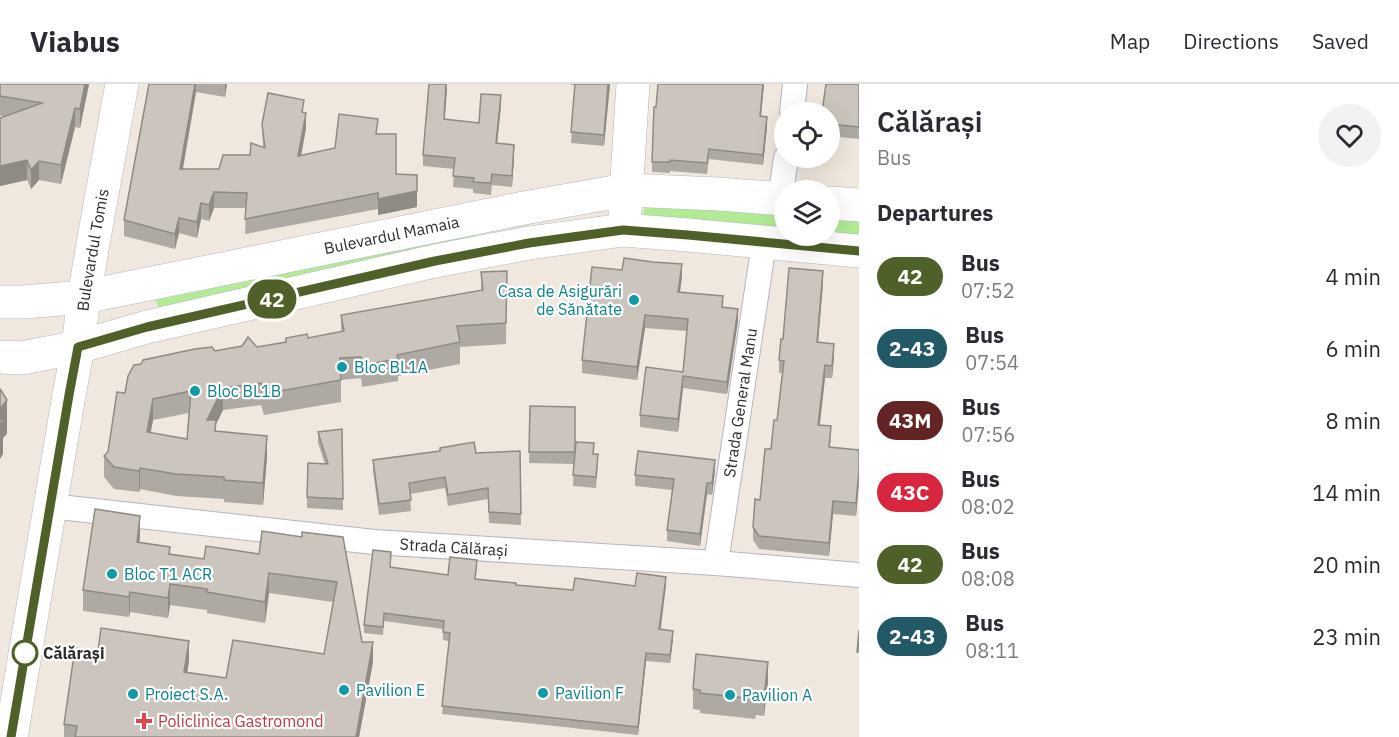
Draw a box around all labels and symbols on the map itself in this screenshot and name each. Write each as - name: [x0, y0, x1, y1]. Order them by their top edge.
- street label: Bulevardul Tomis: [72, 187, 113, 312]
- street label: Bulevardul Mamaia: [322, 211, 462, 258]
- line badge: 42: [245, 280, 299, 318]
- place label: Casa de Asigurări de Sănătate: [498, 281, 622, 319]
- marker: Casa de Asigurări de Sănătate: [627, 293, 641, 307]
- street label: Strada General Manu: [719, 327, 761, 479]
- place label: Bloc BL1A: [354, 357, 428, 377]
- marker: Bloc BL1A: [335, 360, 349, 374]
- place label: Bloc BL1B: [207, 381, 281, 401]
- marker: Bloc BL1B: [188, 384, 202, 398]
- street label: Strada Călărași: [399, 534, 509, 560]
- place label: Bloc T1 ACR: [124, 564, 212, 584]
- marker: Bloc T1 ACR: [105, 567, 119, 581]
- marker: Călărași: [12, 640, 38, 666]
- place label: Călărași: [43, 643, 104, 663]
- place label: Pavilion E: [356, 680, 425, 700]
- marker: Pavilion E: [337, 683, 351, 697]
- place label: Pavilion F: [555, 683, 624, 703]
- place label: Proiect S.A.: [145, 684, 228, 704]
- place label: Pavilion A: [742, 685, 812, 705]
- marker: Pavilion F: [536, 686, 550, 700]
- marker: Proiect S.A.: [126, 687, 140, 701]
- marker: Pavilion A: [723, 688, 737, 702]
- place label: Policlinica Gastromond: [158, 711, 324, 731]
- marker: Policlinica Gastromond: [135, 712, 153, 730]

